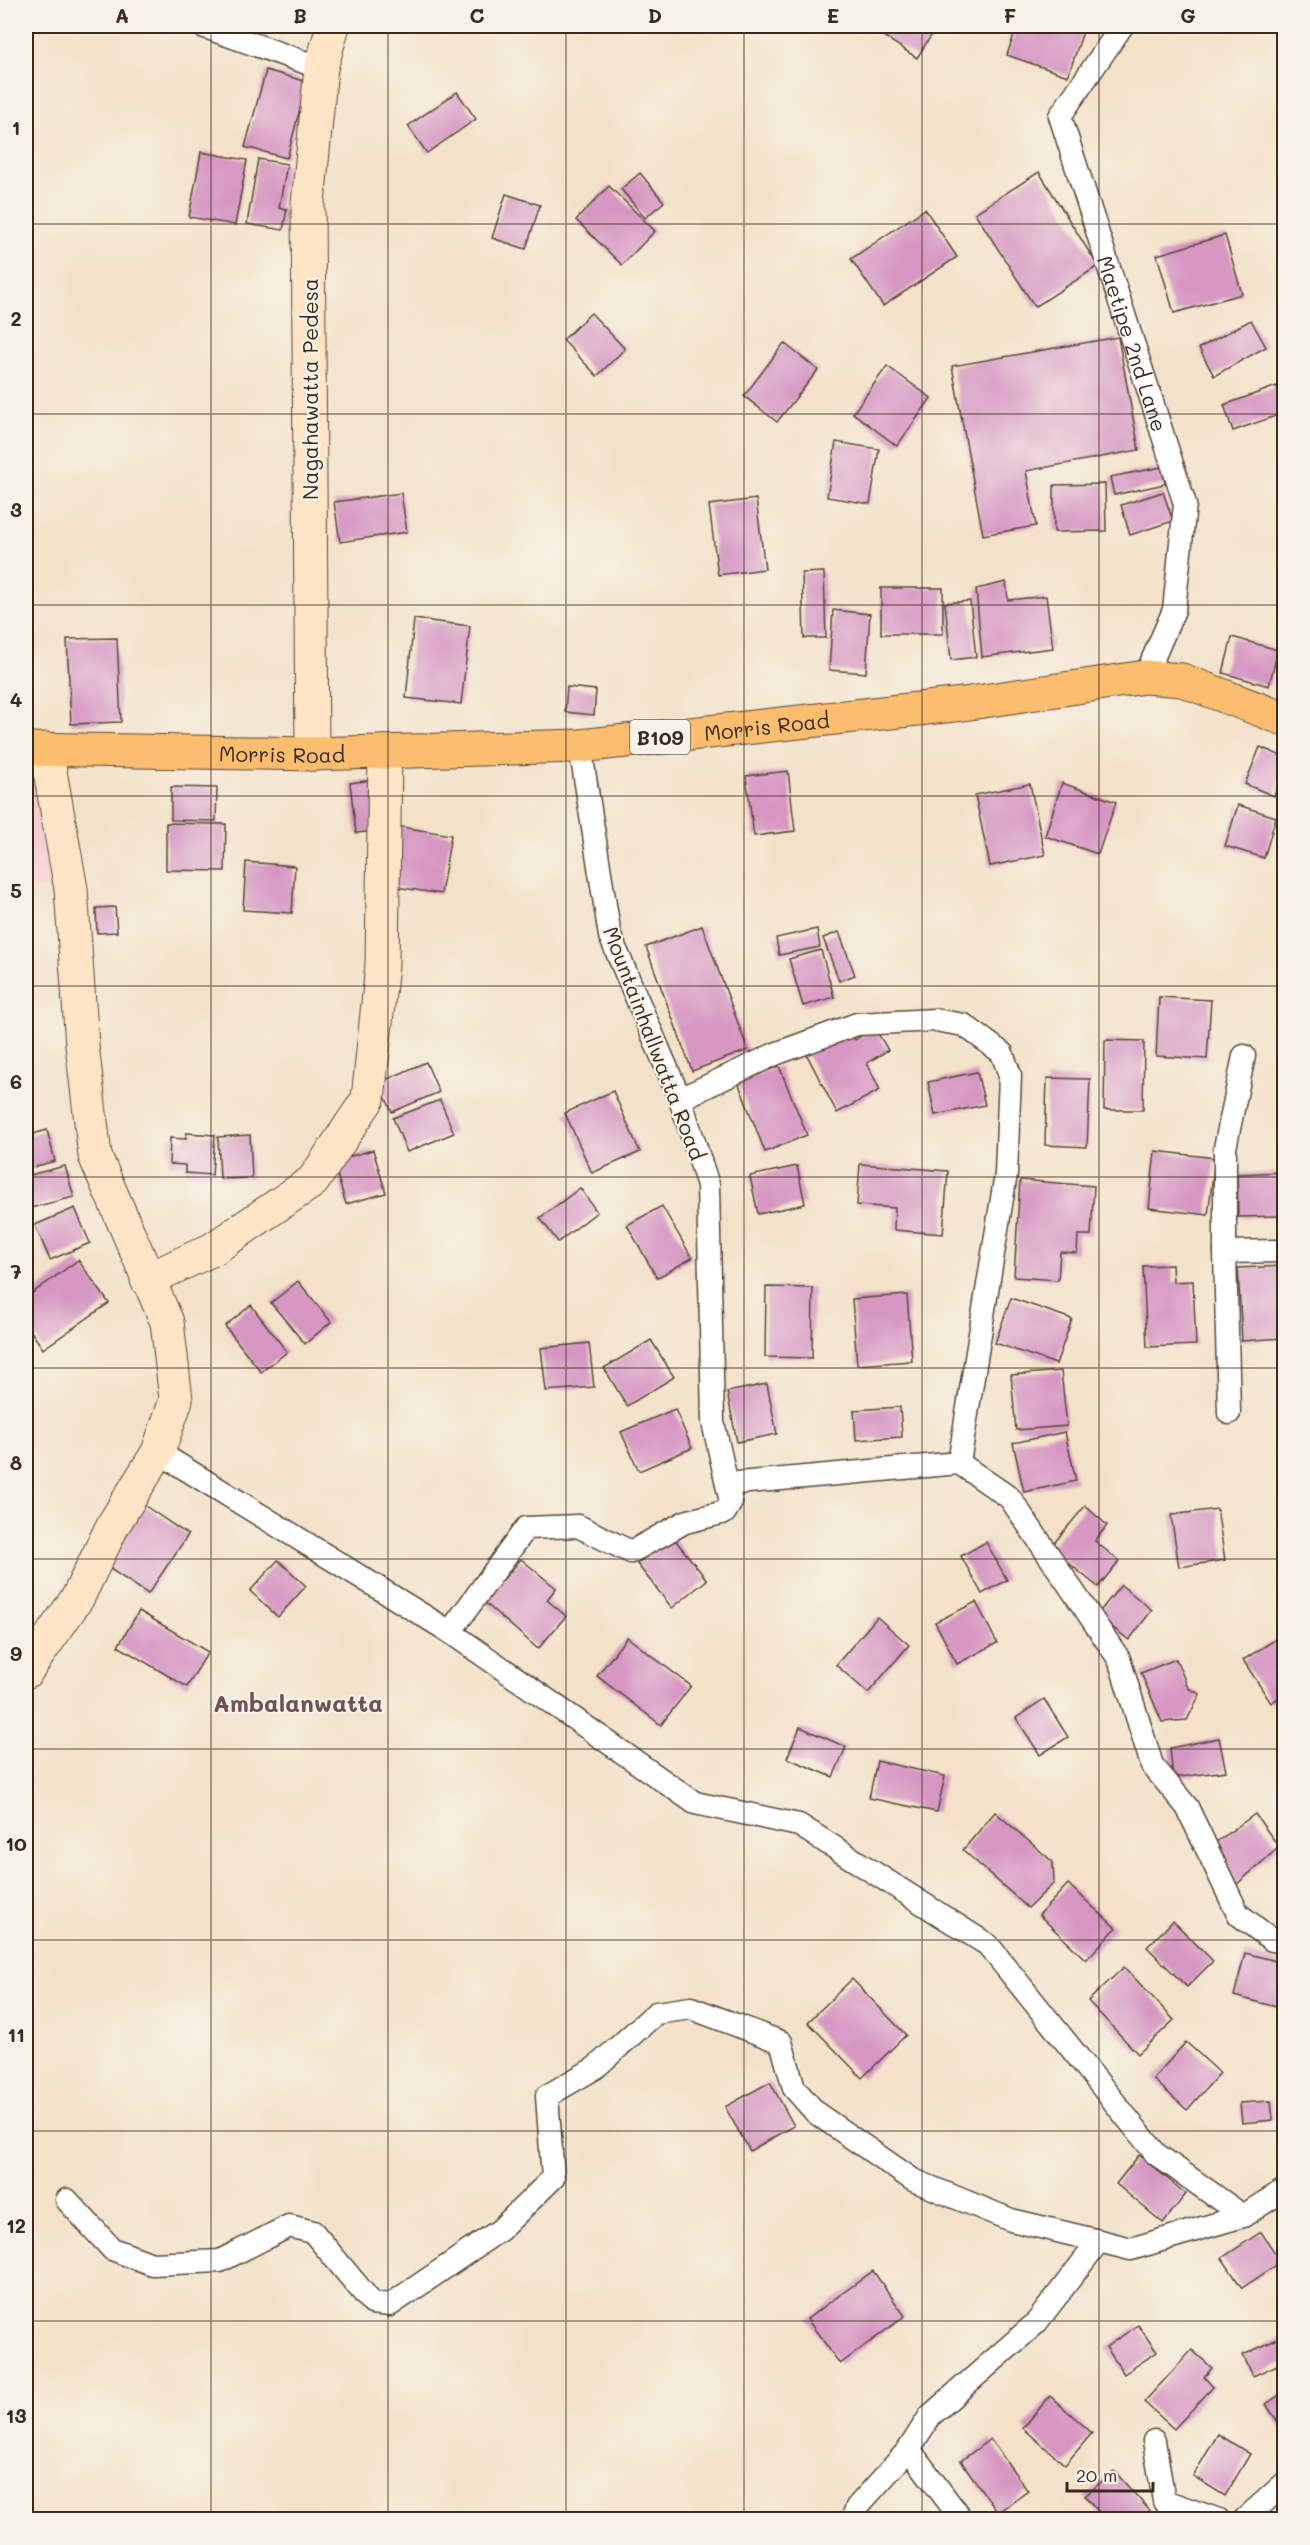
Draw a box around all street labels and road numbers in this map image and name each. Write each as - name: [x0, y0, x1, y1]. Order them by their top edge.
- street label: Maetipe 2nd Lane: [1092, 252, 1174, 435]
- street label: Nagahawatta Pedesa: [296, 278, 323, 500]
- street label: Morris Road: [703, 705, 831, 746]
- road number: B109: [630, 720, 690, 754]
- street label: Morris Road: [219, 739, 345, 768]
- street label: Mountainhallwatta Road: [598, 922, 712, 1164]

